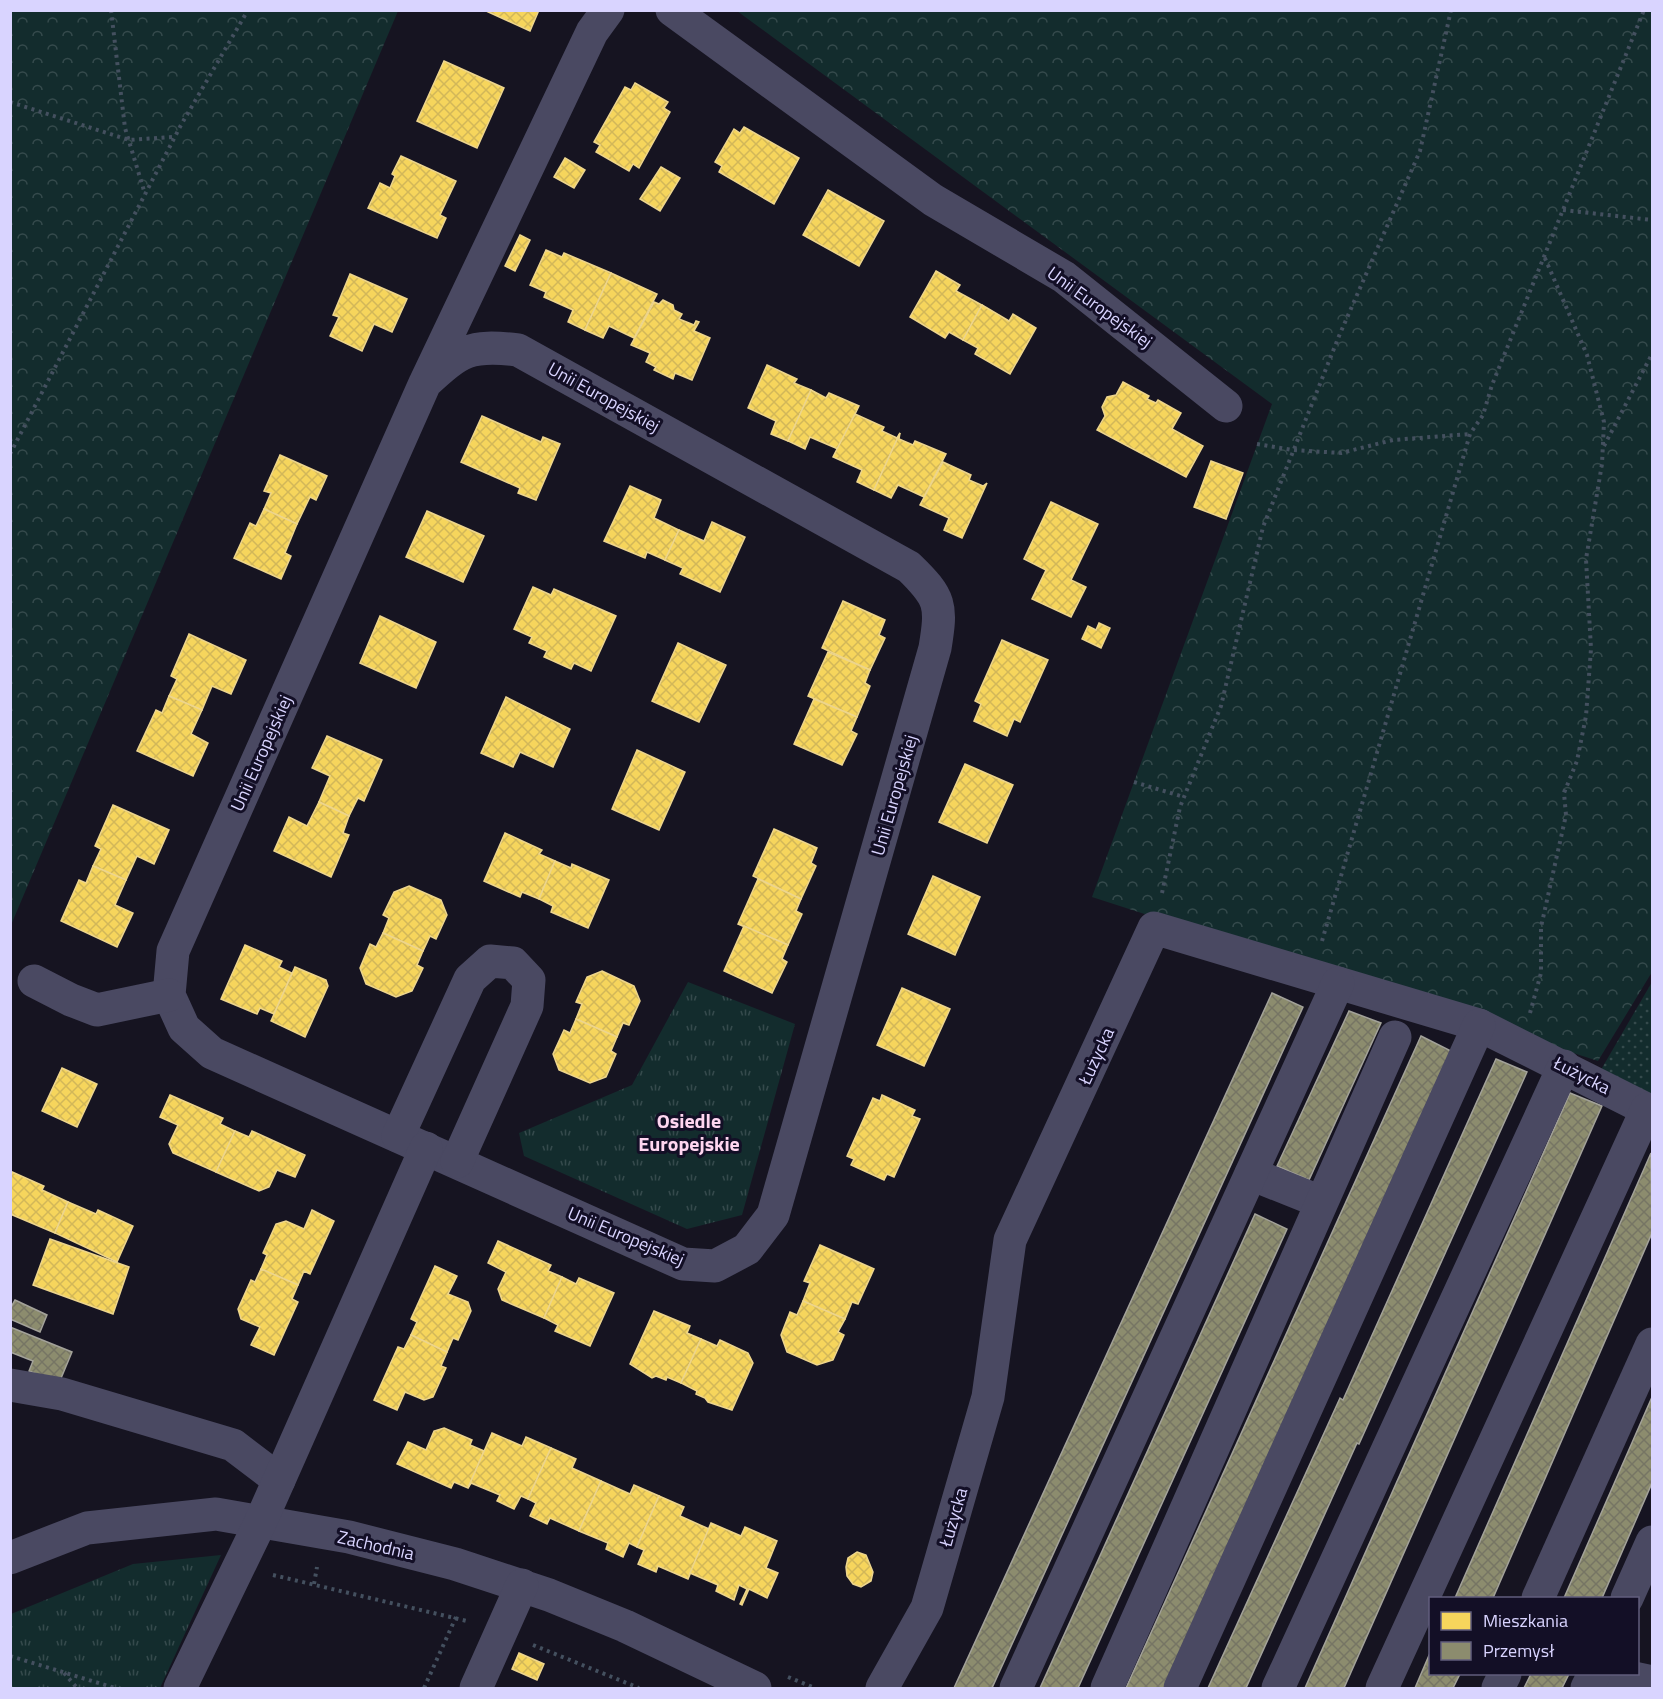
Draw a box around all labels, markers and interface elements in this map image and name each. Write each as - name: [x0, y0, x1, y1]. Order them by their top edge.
- street label: Unii Europejskiej: [1042, 259, 1158, 355]
- street label: Unii Europejskiej: [543, 355, 665, 439]
- street label: Unii Europejskiej: [223, 691, 299, 815]
- street label: Unii Europejskiej: [864, 731, 924, 859]
- street label: Łużycka: [1071, 1023, 1121, 1090]
- street label: Łużycka: [1548, 1049, 1615, 1101]
- district label: Osiedle Europejskie: [638, 1105, 740, 1159]
- street label: Unii Europejskiej: [563, 1199, 689, 1273]
- street label: Łużycka: [931, 1484, 974, 1551]
- street label: Zachodnia: [335, 1523, 417, 1567]
- legend: [1429, 1597, 1639, 1675]
- text: Mieszkania: [1483, 1607, 1568, 1634]
- text: Przemysł: [1483, 1637, 1555, 1664]

